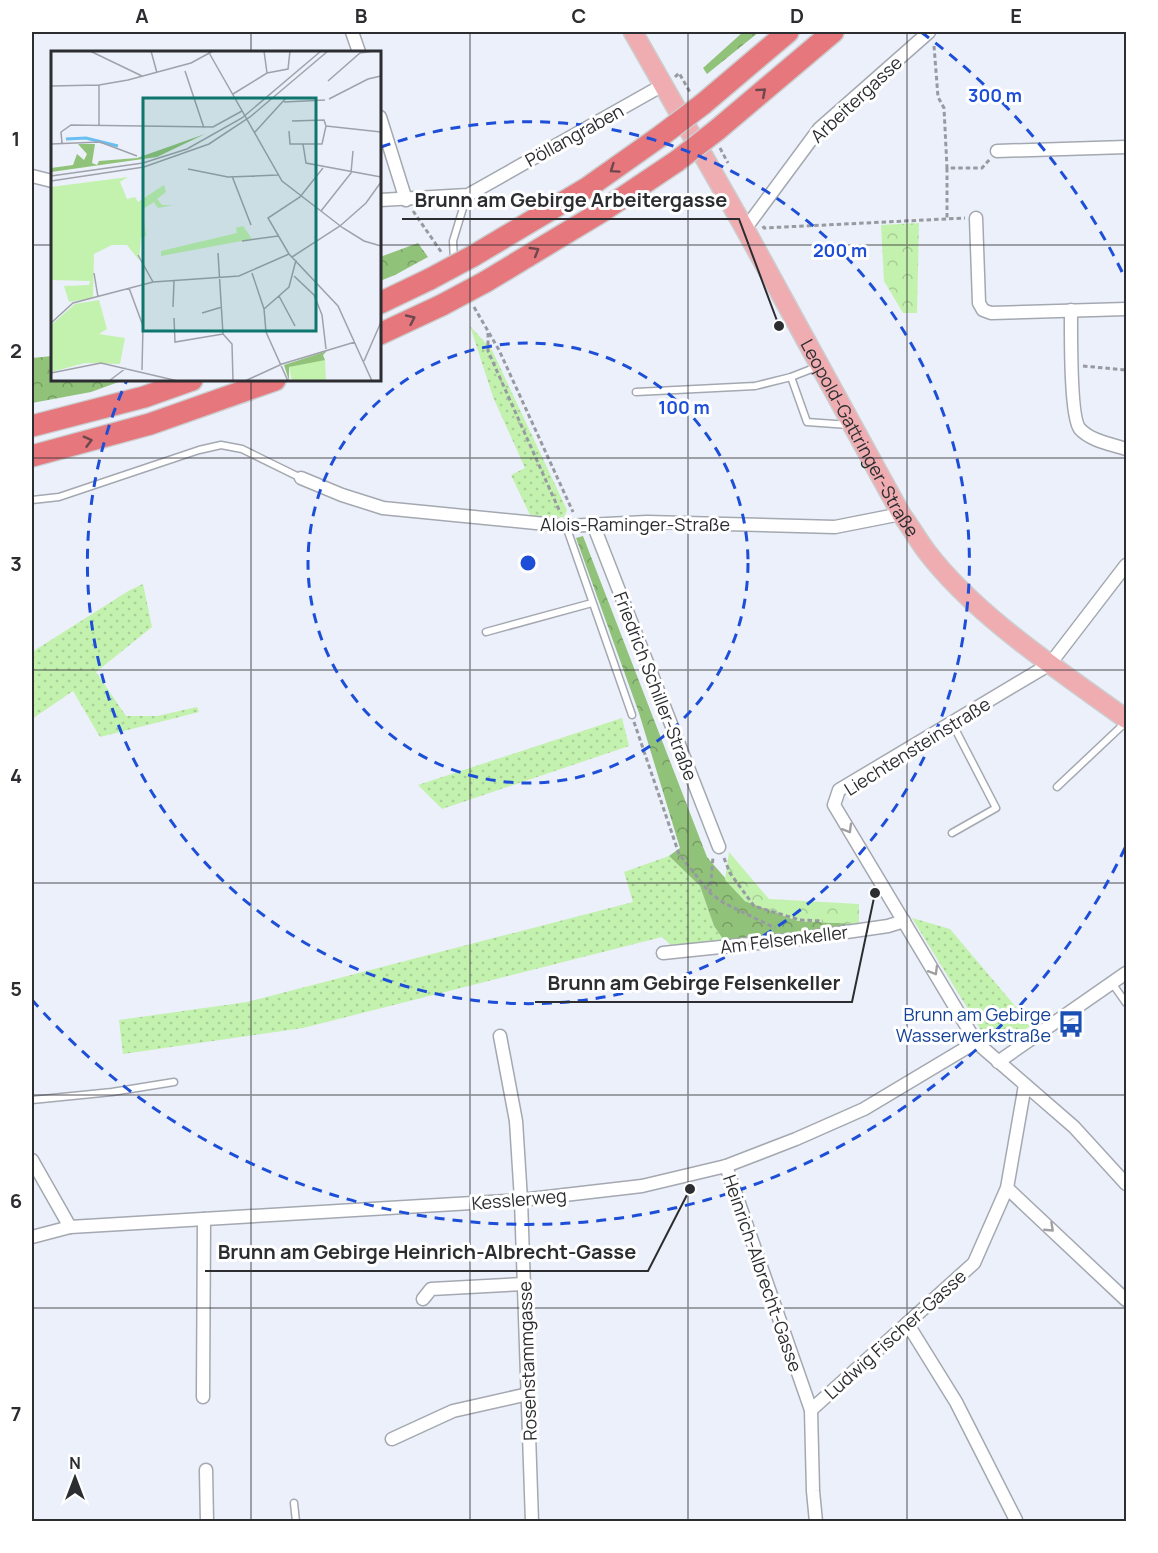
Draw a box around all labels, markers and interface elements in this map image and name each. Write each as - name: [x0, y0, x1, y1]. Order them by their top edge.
- text: A: [135, 2, 149, 29]
- text: B: [355, 2, 368, 29]
- text: C: [572, 2, 586, 29]
- text: D: [790, 2, 804, 29]
- text: E: [1010, 2, 1022, 29]
- street label: Arbeitergasse: [805, 50, 907, 148]
- inset map: [51, 51, 381, 381]
- text: 300 m: [968, 83, 1022, 107]
- one-way arrow: [755, 88, 766, 99]
- street label: Pöllangraben: [521, 98, 627, 172]
- text: 1: [12, 125, 20, 152]
- one-way arrow: [610, 162, 621, 173]
- callout: Brunn am Gebirge Arbeitergasse: [402, 181, 739, 219]
- text: Brunn am Gebirge Arbeitergasse: [415, 186, 727, 213]
- text: 200 m: [813, 238, 867, 262]
- one-way arrow: [529, 247, 539, 259]
- one-way arrow: [404, 315, 415, 327]
- street label: Leopold-Gattringer-Straße: [795, 335, 925, 541]
- text: 2: [10, 337, 22, 364]
- text: 100 m: [658, 395, 710, 419]
- one-way arrow: [83, 435, 93, 448]
- street label: Alois-Raminger-Straße: [540, 512, 730, 536]
- text: 3: [10, 550, 22, 577]
- centre of rings: [518, 553, 538, 573]
- street label: Friedrich Schiller-Straße: [609, 588, 703, 784]
- street label: Liechtensteinstraße: [839, 691, 995, 801]
- text: 4: [10, 762, 22, 789]
- one-way arrow: [841, 823, 853, 833]
- street label: Am Felsenkeller: [719, 919, 850, 959]
- callout: Brunn am Gebirge Felsenkeller: [535, 964, 852, 1002]
- one-way arrow: [926, 965, 938, 975]
- text: Brunn am Gebirge Felsenkeller: [548, 969, 840, 996]
- text: 5: [10, 975, 22, 1002]
- place label: Brunn am Gebirge Wasserwerkstraße: [896, 1002, 1051, 1047]
- bus stop icon: Brunn am Gebirge Wasserwerkstraße: [1056, 1009, 1086, 1039]
- street label: Heinrich-Albrecht-Gasse: [718, 1171, 808, 1375]
- street label: Kesslerweg: [471, 1183, 567, 1215]
- text: 6: [10, 1187, 22, 1214]
- one-way arrow: [1043, 1221, 1053, 1232]
- callout: Brunn am Gebirge Heinrich-Albrecht-Gasse: [205, 1233, 648, 1271]
- text: Brunn am Gebirge Heinrich-Albrecht-Gasse: [218, 1238, 636, 1265]
- street label: Ludwig Fischer-Gasse: [819, 1264, 971, 1404]
- street label: Rosenstammgasse: [512, 1281, 542, 1441]
- text: 7: [11, 1400, 21, 1427]
- north arrow: [45, 1448, 105, 1508]
- text: N: [69, 1452, 81, 1474]

